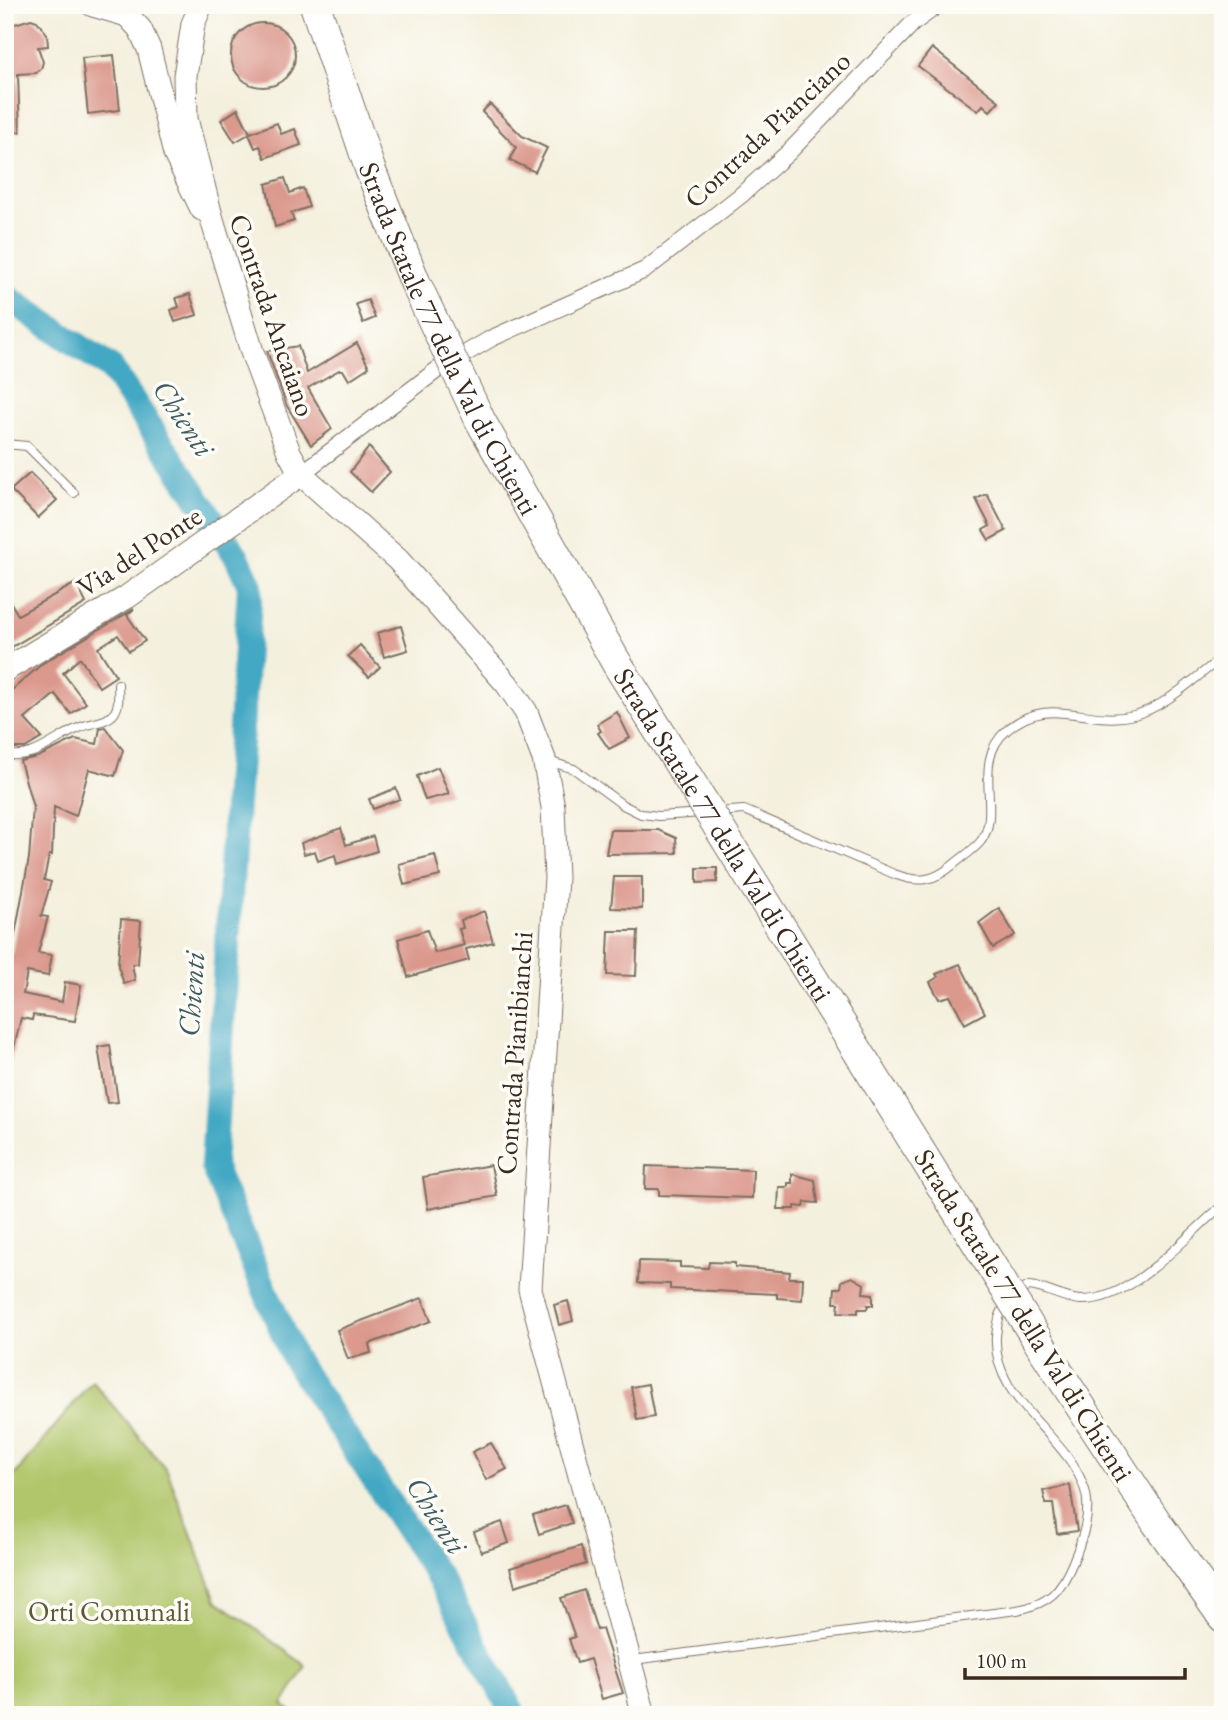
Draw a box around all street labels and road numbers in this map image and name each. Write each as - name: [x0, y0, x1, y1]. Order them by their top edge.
- street label: Contrada Pianciano: [676, 42, 858, 216]
- street label: Strada Statale 77 della Val di Chienti: [351, 157, 548, 521]
- street label: Contrada Ancaiano: [222, 209, 324, 421]
- street label: Via del Ponte: [70, 497, 208, 605]
- street label: Strada Statale 77 della Val di Chienti: [606, 661, 841, 1008]
- street label: Contrada Pianibianchi: [488, 930, 540, 1176]
- street label: Strada Statale 77 della Val di Chienti: [906, 1142, 1142, 1488]

